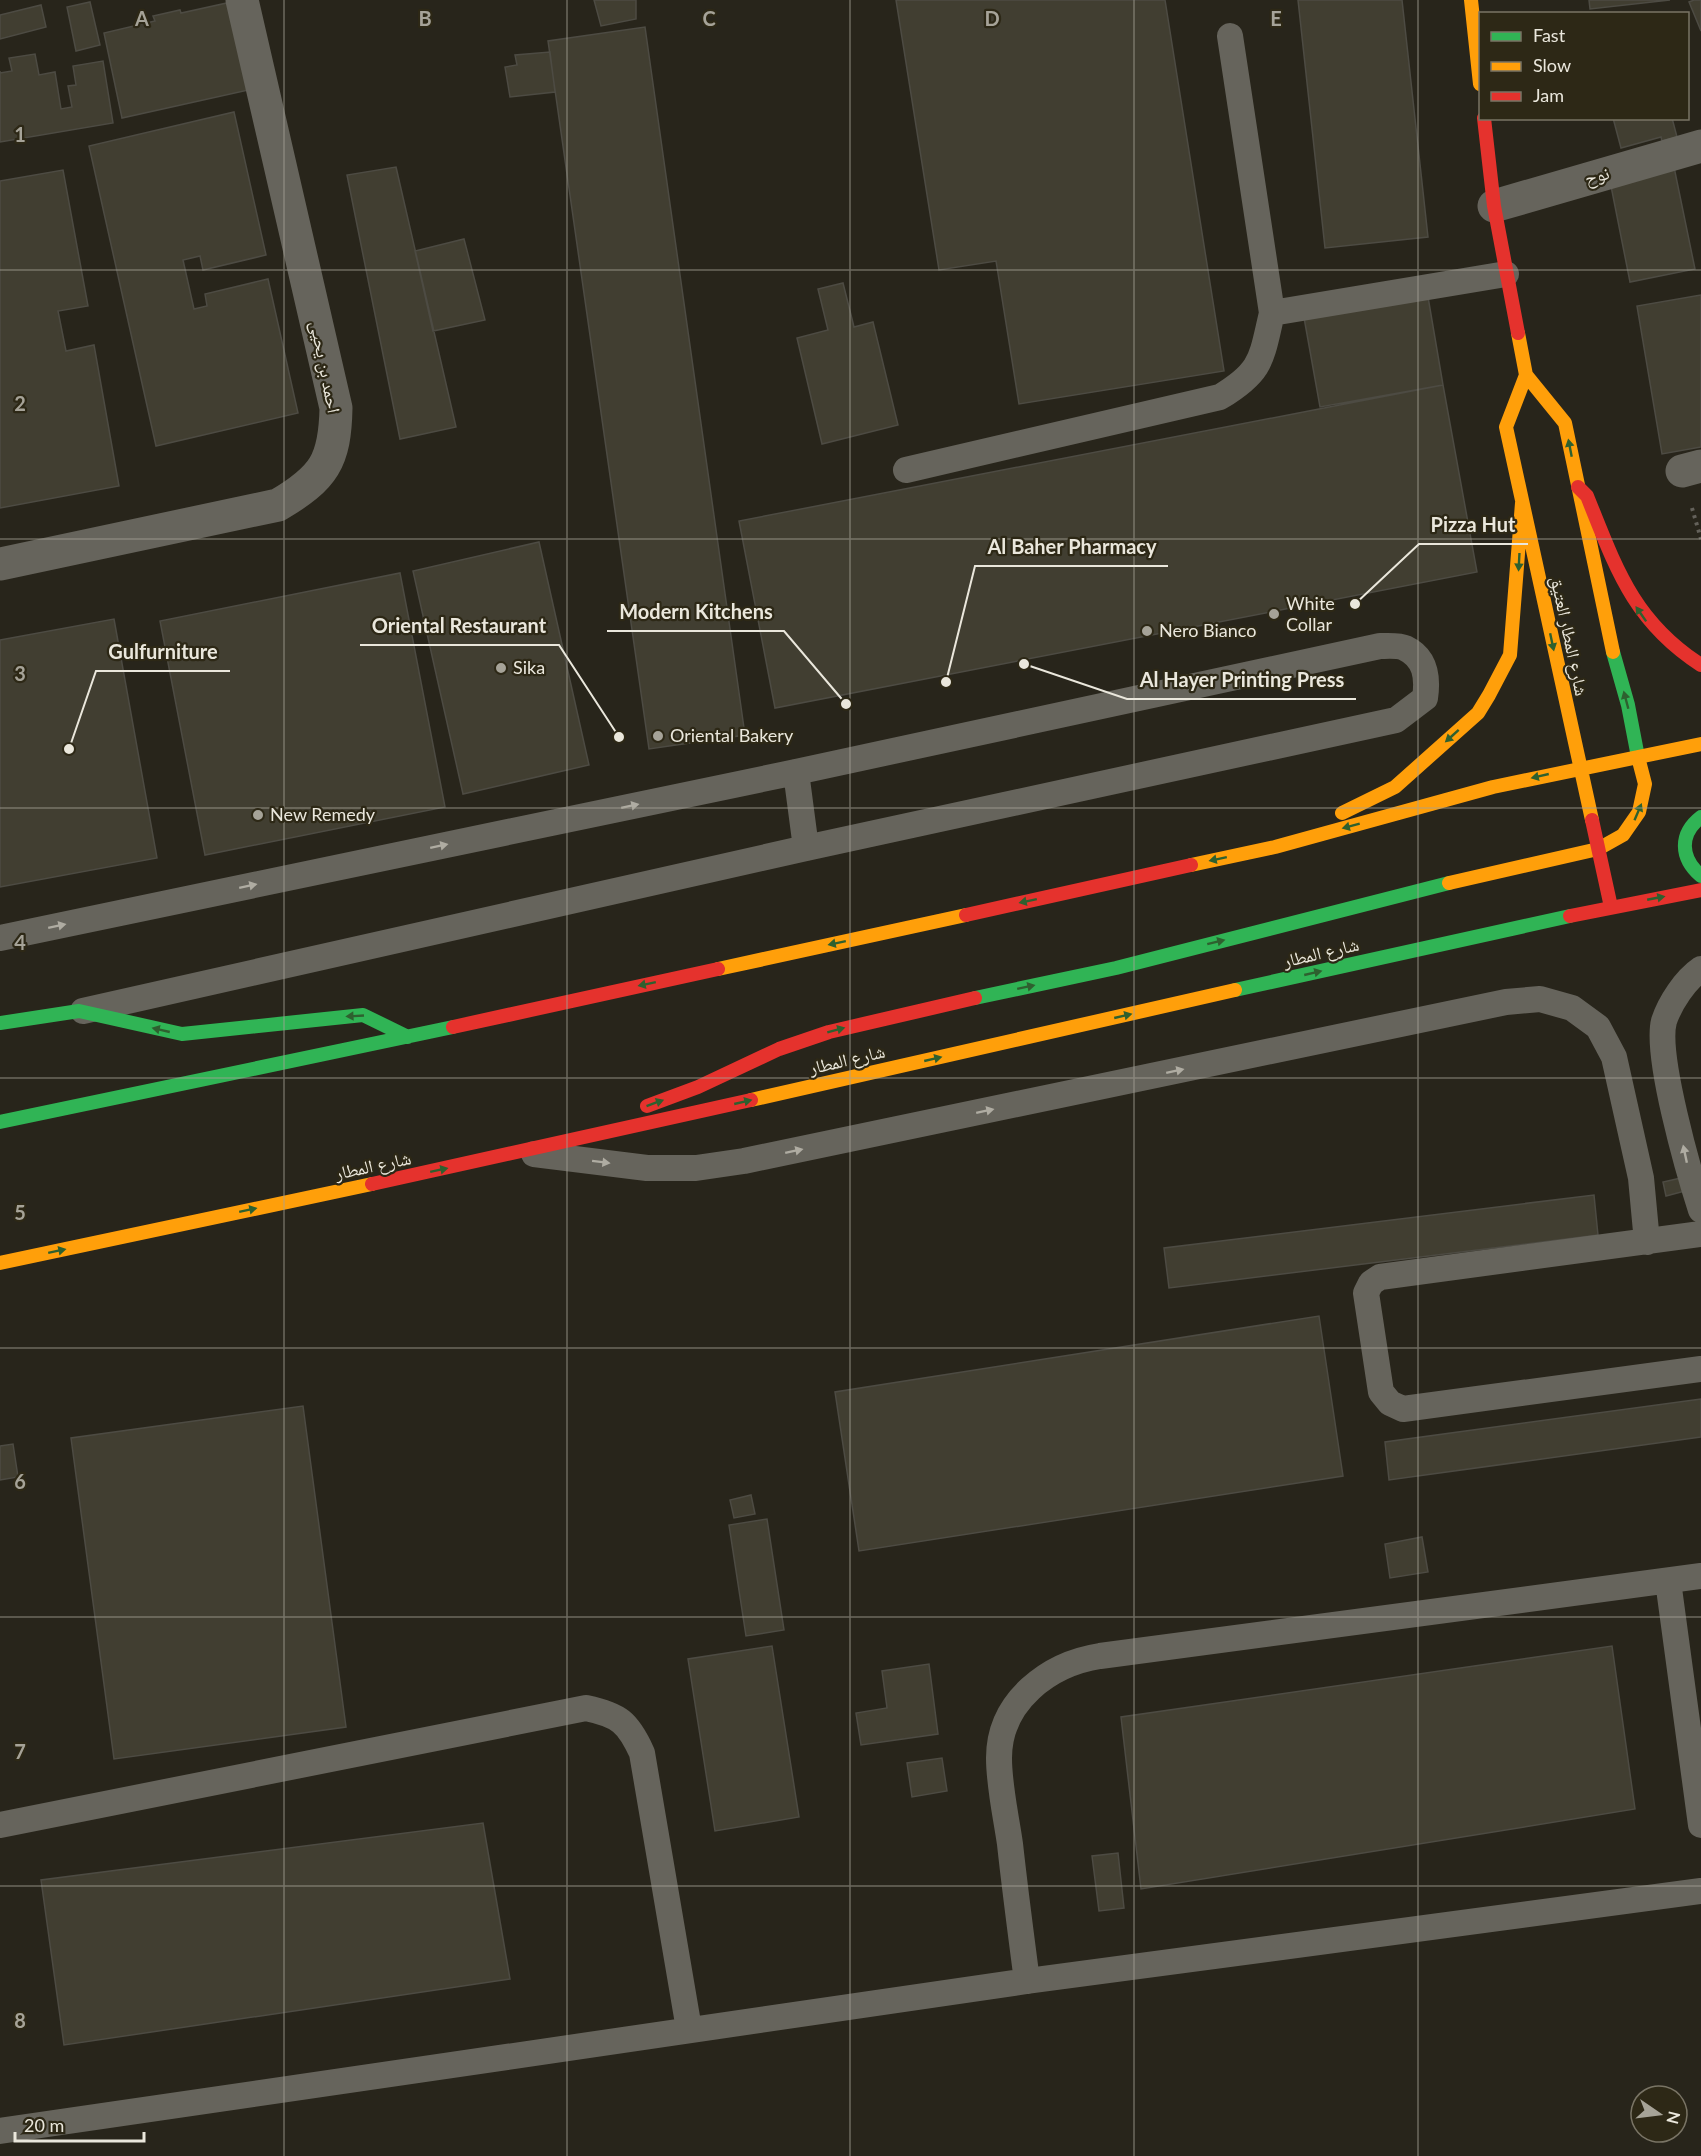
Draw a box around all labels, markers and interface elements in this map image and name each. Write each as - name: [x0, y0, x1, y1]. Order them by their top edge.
- text: A: [134, 6, 149, 30]
- text: B: [418, 6, 432, 30]
- text: C: [702, 6, 716, 30]
- text: D: [984, 6, 1000, 30]
- text: E: [1270, 6, 1282, 30]
- legend: [1479, 12, 1689, 120]
- text: Fast: [1533, 24, 1566, 46]
- text: Slow: [1533, 54, 1571, 76]
- text: Jam: [1533, 84, 1564, 106]
- text: 1: [14, 122, 26, 146]
- street label: نوح: [1582, 161, 1612, 191]
- street label: احمد بن يحيى: [305, 319, 346, 415]
- text: 2: [14, 391, 26, 415]
- one-way arrow: [1565, 438, 1574, 457]
- callout: Pizza Hut: [1419, 506, 1528, 544]
- text: Pizza Hut: [1431, 512, 1516, 536]
- callout: Al Baher Pharmacy: [975, 528, 1168, 566]
- text: Al Baher Pharmacy: [986, 534, 1157, 558]
- one-way arrow: [1514, 552, 1523, 571]
- street label: شارع المطار العتيق: [1546, 574, 1593, 698]
- place label: White Collar: [1286, 592, 1335, 635]
- callout: Modern Kitchens: [607, 593, 784, 631]
- text: Modern Kitchens: [619, 599, 773, 623]
- one-way arrow: [1636, 606, 1647, 622]
- callout: Oriental Restaurant: [360, 607, 559, 645]
- marker: White Collar: [1267, 607, 1281, 621]
- text: Oriental Restaurant: [372, 613, 547, 637]
- place label: Nero Bianco: [1159, 619, 1256, 641]
- marker: Nero Bianco: [1140, 624, 1154, 638]
- callout: Gulfurniture: [96, 633, 230, 671]
- one-way arrow: [1548, 633, 1557, 652]
- text: Gulfurniture: [108, 639, 218, 663]
- place label: Sika: [513, 656, 545, 678]
- text: 3: [14, 661, 26, 685]
- marker: Sika: [494, 661, 508, 675]
- callout: Al Hayer Printing Press: [1127, 661, 1356, 699]
- text: Al Hayer Printing Press: [1139, 667, 1345, 691]
- one-way arrow: [1621, 690, 1630, 708]
- place label: Oriental Bakery: [670, 724, 794, 746]
- marker: Oriental Bakery: [651, 729, 665, 743]
- one-way arrow: [1444, 729, 1459, 743]
- one-way arrow: [1530, 772, 1549, 781]
- one-way arrow: [621, 801, 640, 810]
- one-way arrow: [1633, 802, 1643, 820]
- place label: New Remedy: [270, 803, 376, 825]
- marker: New Remedy: [251, 808, 265, 822]
- one-way arrow: [1342, 821, 1360, 831]
- one-way arrow: [430, 841, 449, 850]
- one-way arrow: [1208, 855, 1227, 864]
- one-way arrow: [239, 881, 258, 890]
- one-way arrow: [1646, 893, 1665, 902]
- one-way arrow: [1018, 897, 1037, 906]
- one-way arrow: [48, 921, 67, 930]
- text: 4: [14, 930, 26, 954]
- street label: شارع المطار: [1280, 933, 1361, 973]
- one-way arrow: [1207, 937, 1225, 947]
- one-way arrow: [828, 938, 846, 948]
- one-way arrow: [1304, 968, 1322, 978]
- one-way arrow: [637, 980, 656, 990]
- one-way arrow: [1017, 982, 1036, 991]
- one-way arrow: [1114, 1011, 1132, 1021]
- one-way arrow: [345, 1012, 364, 1021]
- one-way arrow: [152, 1024, 170, 1034]
- one-way arrow: [827, 1025, 845, 1035]
- street label: شارع المطار: [806, 1040, 887, 1080]
- one-way arrow: [924, 1054, 942, 1064]
- one-way arrow: [1166, 1066, 1185, 1075]
- one-way arrow: [733, 1097, 752, 1107]
- one-way arrow: [647, 1098, 665, 1108]
- one-way arrow: [975, 1106, 994, 1115]
- one-way arrow: [784, 1145, 803, 1155]
- one-way arrow: [1679, 1145, 1689, 1163]
- street label: شارع المطار: [332, 1146, 413, 1185]
- one-way arrow: [591, 1158, 610, 1167]
- one-way arrow: [429, 1165, 448, 1174]
- text: 5: [14, 1200, 26, 1224]
- one-way arrow: [239, 1205, 257, 1215]
- one-way arrow: [48, 1246, 67, 1255]
- text: 6: [14, 1469, 26, 1493]
- text: 7: [14, 1739, 26, 1763]
- text: 8: [14, 2008, 26, 2032]
- north arrow: [1629, 2084, 1689, 2144]
- scale bar: [15, 2105, 144, 2143]
- text: N: [1663, 2109, 1685, 2126]
- text: 20 m: [24, 2114, 64, 2136]

